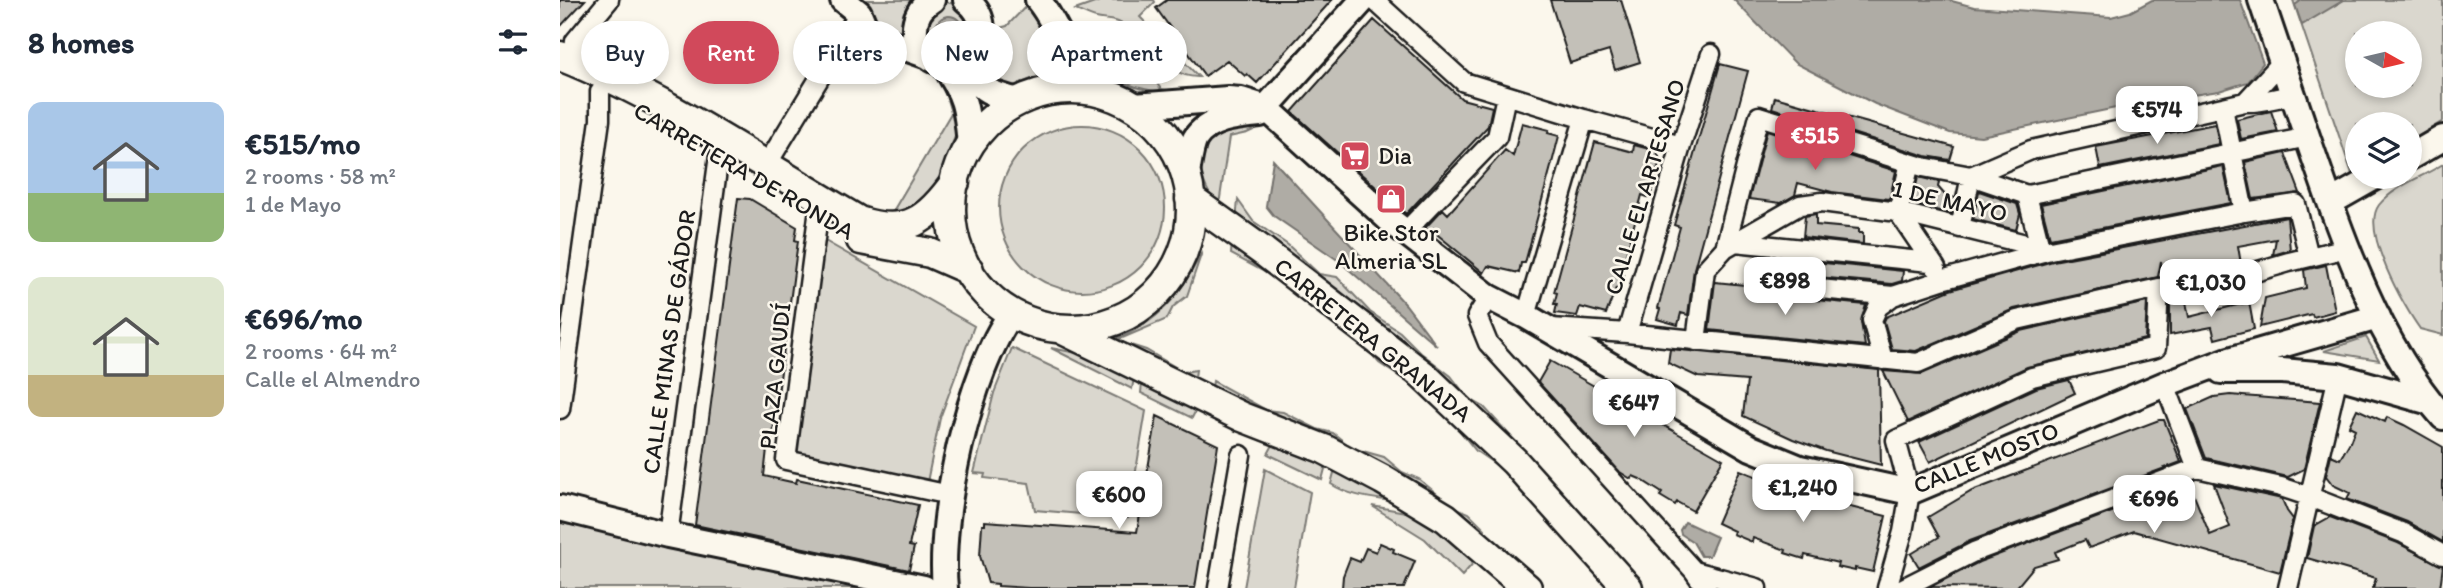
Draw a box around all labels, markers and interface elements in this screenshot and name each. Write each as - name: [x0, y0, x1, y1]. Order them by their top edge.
- chip: Buy: [581, 21, 669, 84]
- chip: Rent: [683, 21, 779, 84]
- chip: Filters: [793, 21, 907, 84]
- chip: New: [921, 21, 1013, 84]
- chip: Apartment: [1027, 21, 1187, 84]
- north arrow: [2345, 21, 2422, 98]
- map controls: [2345, 21, 2422, 189]
- icon: filters: [494, 23, 532, 61]
- text: 8 homes: [28, 24, 135, 61]
- street label: CALLE EL ARTESANO: [1598, 75, 1691, 298]
- pin: €574: [2116, 86, 2198, 146]
- street label: CARRETERA DE RONDA: [629, 95, 860, 246]
- text: €574: [2132, 95, 2182, 123]
- button: layers: [2345, 112, 2422, 189]
- pin: €515: [1774, 113, 1856, 172]
- text: €515: [1791, 121, 1839, 149]
- text: €515/mo: [245, 125, 361, 162]
- icon: home: [84, 130, 168, 214]
- supermarket icon: Dia: [1338, 139, 1372, 173]
- place label: Dia: [1378, 141, 1412, 170]
- text: 2 rooms · 58 m²: [245, 162, 396, 190]
- street label: 1 DE MAYO: [1890, 173, 2010, 228]
- shop icon: Bike Stor Almeria SL: [1374, 182, 1408, 216]
- text: 1 de Mayo: [245, 190, 341, 218]
- street label: CALLE MINAS DE GÁDOR: [636, 208, 701, 476]
- place label: Bike Stor Almeria SL: [1335, 218, 1447, 275]
- street label: CARRETERA GRANADA: [1269, 251, 1478, 428]
- pin: €898: [1744, 258, 1826, 317]
- pin: €1,030: [2154, 260, 2268, 319]
- text: €898: [1760, 266, 1810, 294]
- text: €1,030: [2176, 268, 2246, 296]
- text: €696/mo: [245, 300, 363, 337]
- street label: PLAZA GAUDÍ: [752, 301, 797, 451]
- icon: home: [84, 305, 168, 389]
- text: 2 rooms · 64 m²: [245, 337, 397, 365]
- text: Calle el Almendro: [245, 365, 420, 393]
- pin: €647: [1593, 380, 1675, 439]
- text: €647: [1609, 388, 1659, 416]
- street label: CALLE MOSTO: [1909, 415, 2063, 500]
- pin: €1,240: [1746, 464, 1860, 524]
- pin: €600: [1078, 472, 1160, 531]
- text: €1,240: [1768, 473, 1838, 501]
- pin: €696: [2113, 476, 2195, 535]
- text: €600: [1092, 480, 1146, 508]
- text: €696: [2129, 484, 2179, 512]

